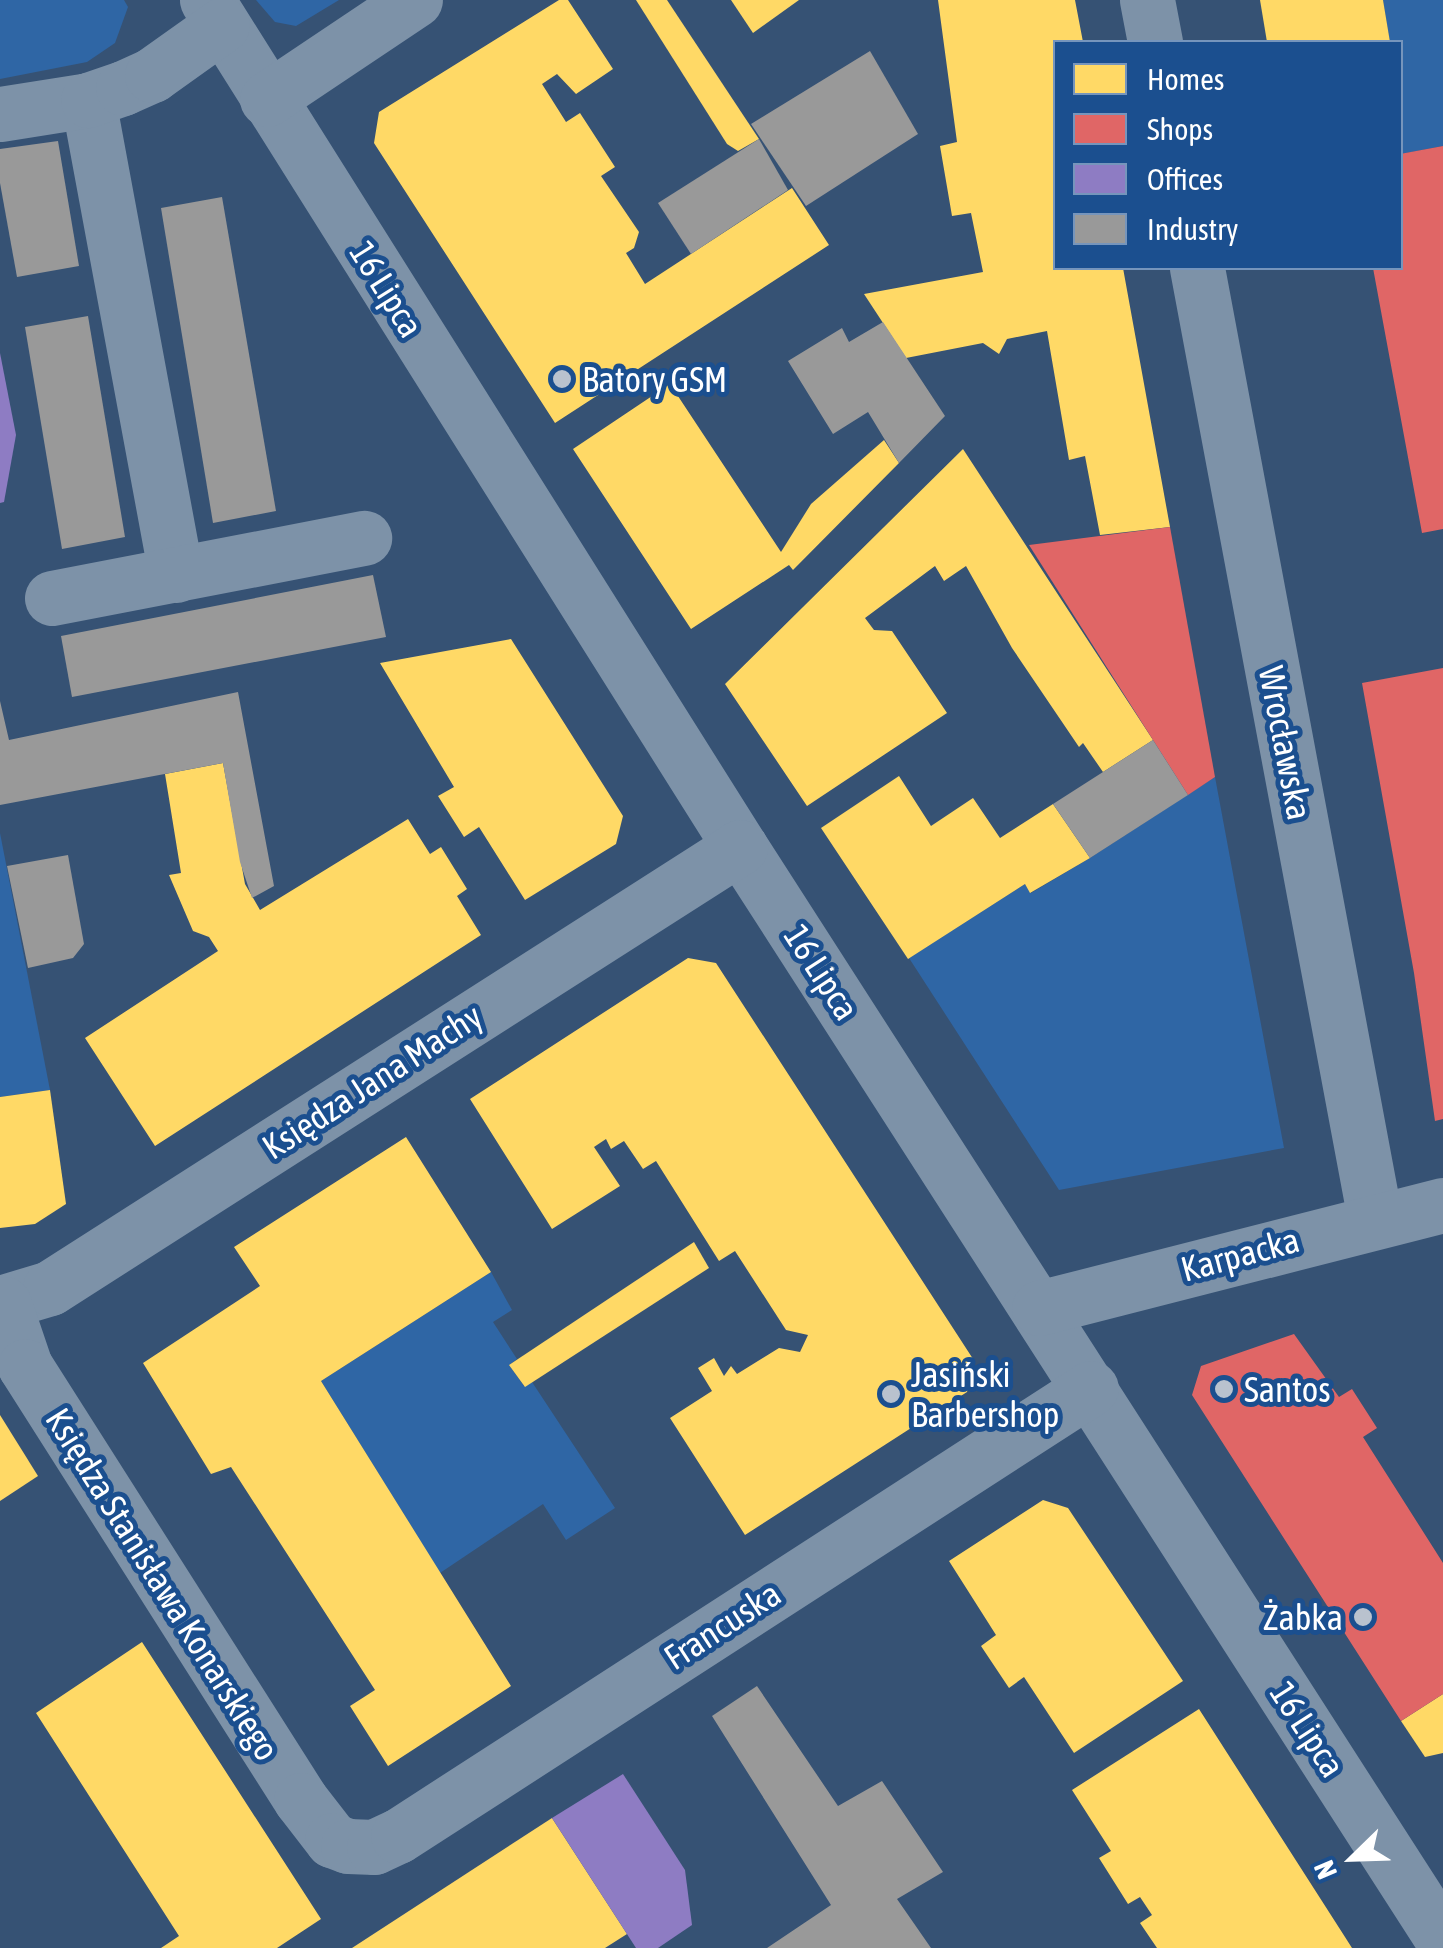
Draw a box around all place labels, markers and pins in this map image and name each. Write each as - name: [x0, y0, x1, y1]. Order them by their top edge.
- place label: Batory GSM: [582, 358, 727, 400]
- marker: Batory GSM: [551, 368, 573, 390]
- place label: Jasiński Barbershop: [911, 1353, 1059, 1435]
- place label: Santos: [1244, 1368, 1330, 1410]
- marker: Santos: [1213, 1378, 1235, 1400]
- marker: Jasiński Barbershop: [880, 1383, 902, 1405]
- place label: Żabka: [1263, 1596, 1343, 1638]
- marker: Żabka: [1352, 1606, 1374, 1628]

